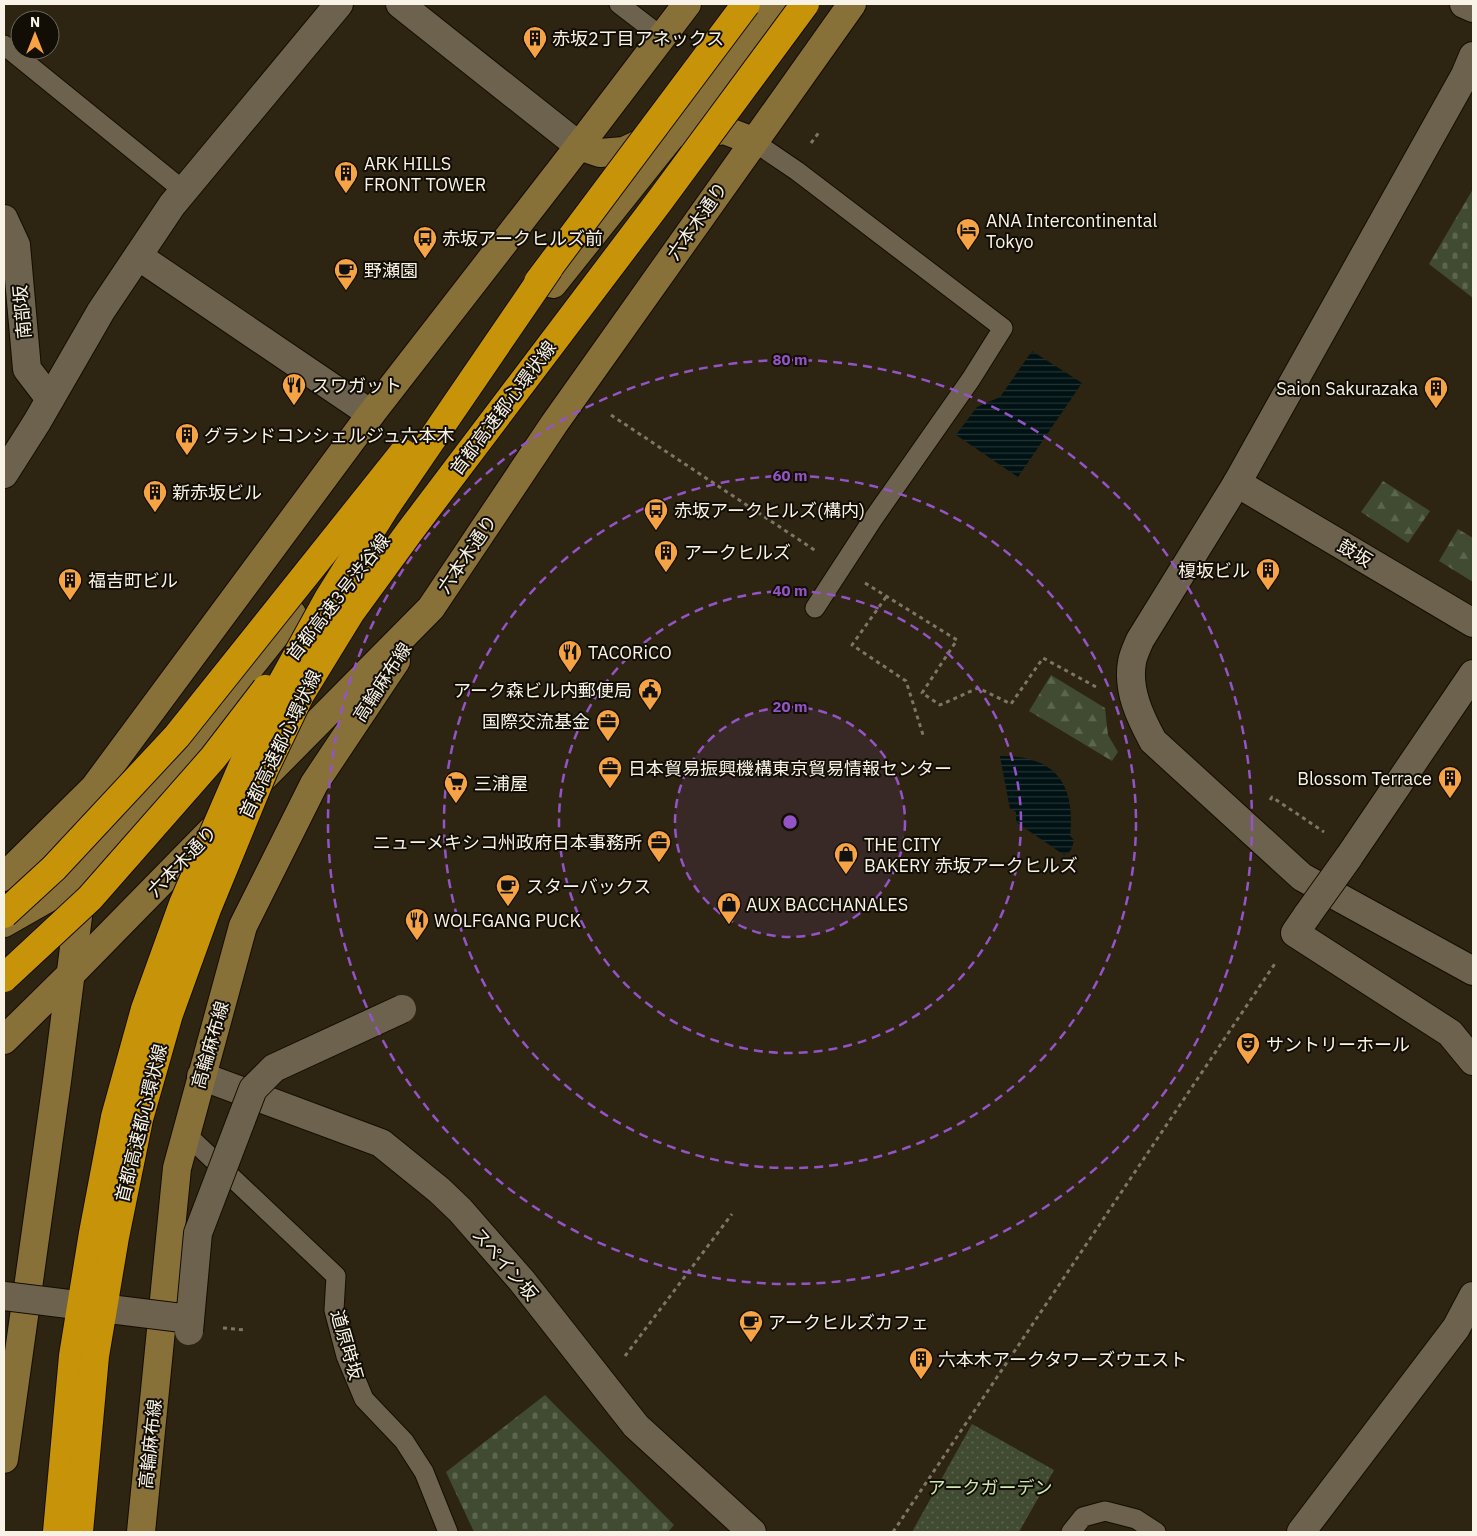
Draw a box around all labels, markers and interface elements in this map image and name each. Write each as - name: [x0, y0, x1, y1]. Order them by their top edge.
- north arrow: [10, 10, 60, 60]
- text: N: [30, 13, 40, 31]
- building icon: 赤坂2丁目アネックス: [522, 25, 548, 59]
- place label: 赤坂2丁目アネックス: [552, 27, 724, 50]
- place label: ARK HILLS FRONT TOWER: [364, 152, 486, 196]
- building icon: ARK HILLS FRONT TOWER: [333, 160, 359, 194]
- street label: 六本木通り: [662, 178, 732, 264]
- place label: ANA Intercontinental Tokyo: [986, 209, 1157, 253]
- hotel icon: ANA Intercontinental Tokyo: [955, 217, 981, 251]
- bus stop icon: 赤坂アークヒルズ前: [412, 225, 438, 259]
- place label: 赤坂アークヒルズ前: [442, 227, 603, 250]
- cafe icon: 野瀬園: [333, 257, 359, 291]
- place label: 野瀬園: [364, 259, 418, 282]
- street label: 南部坂: [8, 284, 36, 340]
- street label: 首都高速都心環状線: [445, 336, 561, 480]
- text: 80 m: [773, 350, 807, 369]
- restaurant icon: スワガット: [281, 372, 307, 406]
- place label: スワガット: [312, 374, 402, 397]
- building icon: Saion Sakurazaka: [1423, 375, 1449, 409]
- place label: Saion Sakurazaka: [1276, 377, 1418, 400]
- building icon: グランドコンシェルジュ六本木: [174, 422, 200, 456]
- place label: グランドコンシェルジュ六本木: [204, 424, 455, 447]
- text: 60 m: [773, 466, 807, 485]
- building icon: 新赤坂ビル: [142, 479, 168, 513]
- place label: 新赤坂ビル: [172, 481, 262, 504]
- bus stop icon: 赤坂アークヒルズ(構内): [643, 497, 669, 531]
- place label: 赤坂アークヒルズ(構内): [674, 499, 865, 522]
- street label: 六本木通り: [432, 510, 502, 598]
- street label: 首都高速3号渋谷線: [281, 529, 395, 665]
- street label: 鼓坂: [1334, 534, 1376, 572]
- building icon: アークヒルズ: [653, 539, 679, 573]
- place label: アークヒルズ: [684, 541, 791, 564]
- building icon: 榎坂ビル: [1255, 557, 1281, 591]
- place label: 榎坂ビル: [1178, 559, 1250, 582]
- building icon: 福吉町ビル: [57, 567, 83, 601]
- place label: 福吉町ビル: [88, 569, 178, 592]
- text: 40 m: [773, 581, 807, 600]
- street label: 高輪麻布線: [348, 638, 416, 726]
- restaurant icon: TACORiCO: [557, 639, 583, 673]
- place label: TACORiCO: [588, 641, 672, 664]
- street label: 首都高速都心環状線: [234, 666, 326, 822]
- public building icon: アーク森ビル内郵便局: [637, 677, 663, 711]
- place label: アーク森ビル内郵便局: [453, 679, 632, 702]
- text: 20 m: [773, 697, 807, 716]
- office icon: 国際交流基金: [595, 708, 621, 742]
- place label: 国際交流基金: [482, 710, 590, 733]
- office icon: 日本貿易振興機構東京貿易情報センター: [597, 755, 623, 789]
- place label: 日本貿易振興機構東京貿易情報センター: [628, 757, 952, 780]
- building icon: Blossom Terrace: [1437, 765, 1463, 799]
- place label: Blossom Terrace: [1297, 767, 1432, 790]
- supermarket icon: 三浦屋: [443, 770, 469, 804]
- place label: 三浦屋: [474, 772, 528, 795]
- centre of rings: [781, 813, 799, 831]
- street label: 六本木通り: [142, 821, 222, 901]
- office icon: ニューメキシコ州政府日本事務所: [646, 829, 672, 863]
- place label: ニューメキシコ州政府日本事務所: [373, 831, 642, 854]
- place label: THE CITY BAKERY 赤坂アークヒルズ: [864, 833, 1078, 877]
- shop icon: THE CITY BAKERY 赤坂アークヒルズ: [833, 841, 859, 875]
- cafe icon: スターバックス: [495, 873, 521, 907]
- place label: スターバックス: [526, 875, 651, 898]
- shop icon: AUX BACCHANALES: [716, 891, 742, 925]
- place label: AUX BACCHANALES: [746, 893, 908, 916]
- restaurant icon: WOLFGANG PUCK: [404, 907, 430, 941]
- place label: WOLFGANG PUCK: [434, 909, 581, 932]
- street label: 高輪麻布線: [187, 999, 233, 1091]
- theatre icon: サントリーホール: [1235, 1031, 1261, 1065]
- place label: サントリーホール: [1266, 1033, 1410, 1056]
- street label: 首都高速都心環状線: [110, 1042, 172, 1204]
- street label: スペイン坂: [467, 1223, 543, 1305]
- street label: 道原時坂: [326, 1307, 368, 1383]
- cafe icon: アークヒルズカフェ: [738, 1309, 764, 1343]
- place label: アークヒルズカフェ: [768, 1311, 929, 1334]
- building icon: 六本木アークタワーズウエスト: [908, 1346, 934, 1380]
- place label: 六本木アークタワーズウエスト: [938, 1348, 1187, 1371]
- street label: 高輪麻布線: [134, 1398, 166, 1490]
- park label: アークガーデン: [928, 1476, 1052, 1499]

